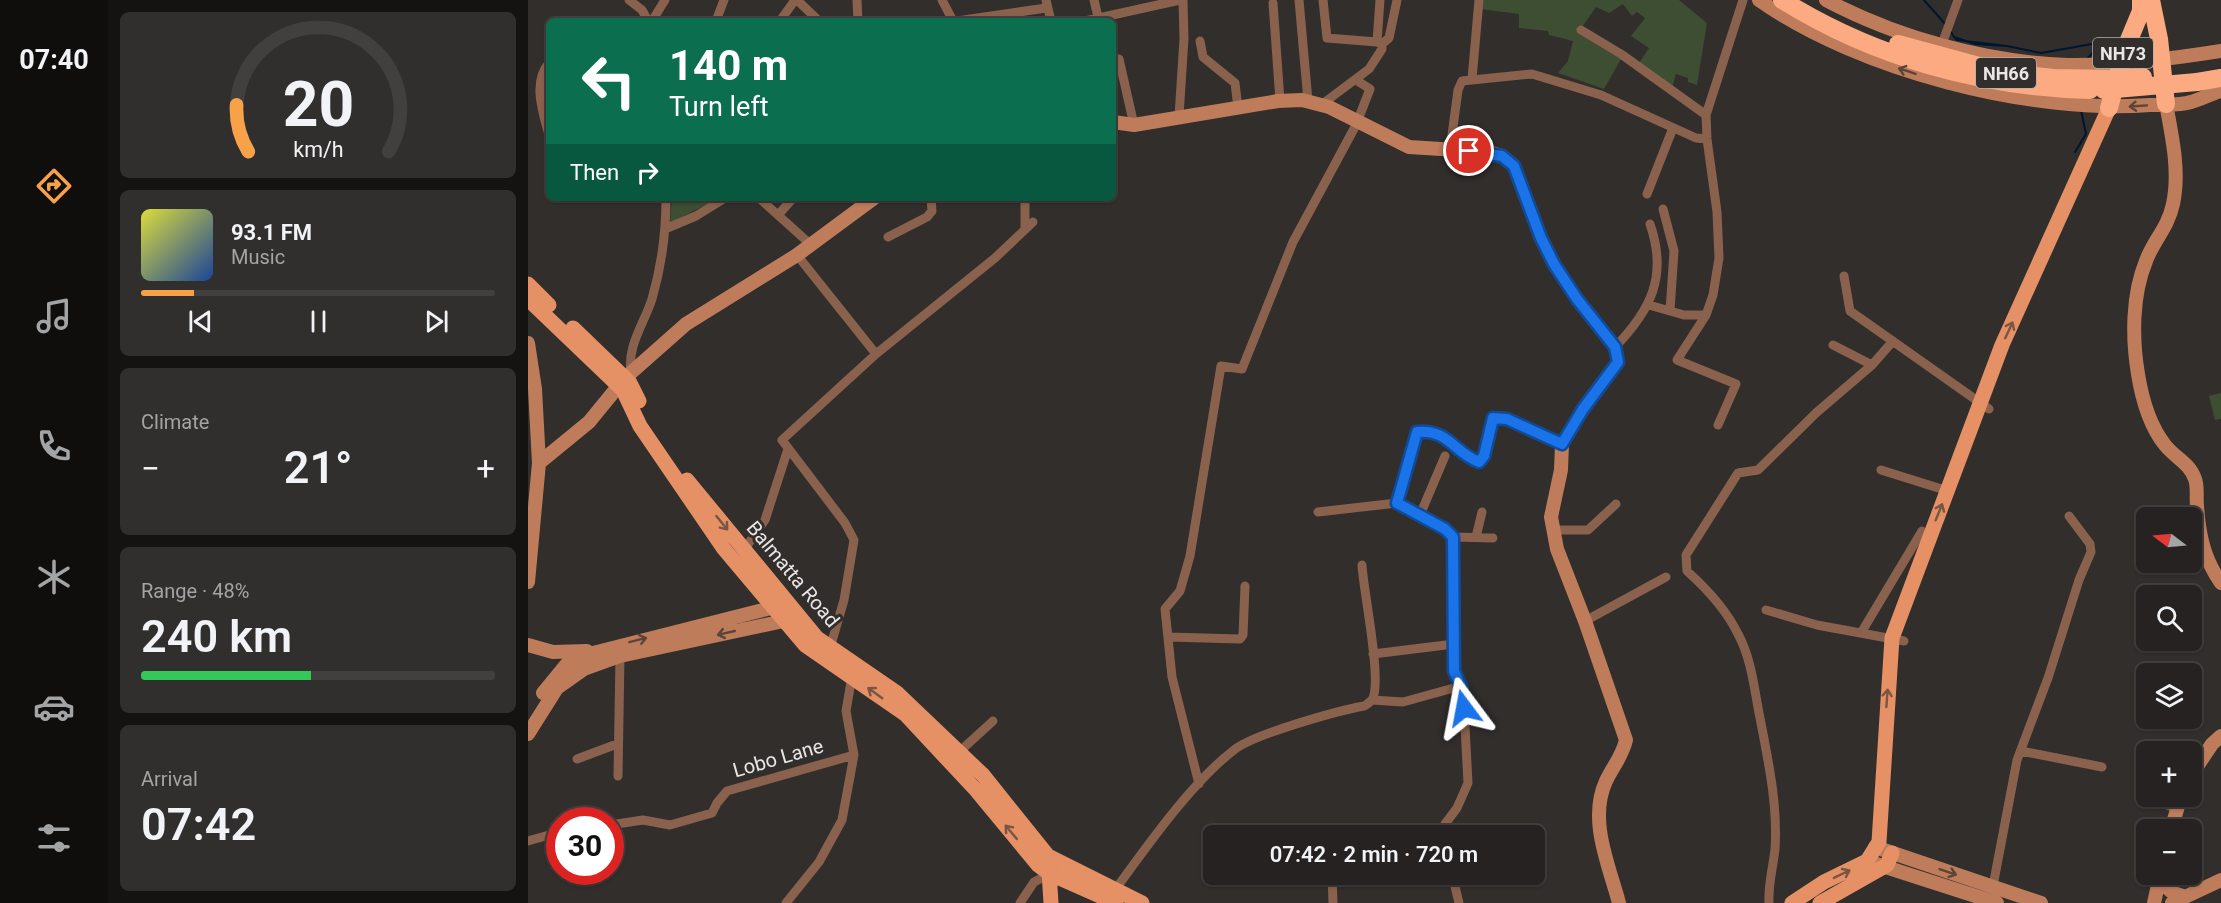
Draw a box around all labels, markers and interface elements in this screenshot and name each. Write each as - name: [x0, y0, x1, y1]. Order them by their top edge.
- road number: NH73: [2093, 38, 2153, 68]
- text: 140 m: [669, 41, 788, 90]
- icon: left: [570, 42, 648, 120]
- text: 07:40: [19, 44, 89, 76]
- road number: NH66: [1976, 58, 2036, 88]
- one-way arrow: [1898, 64, 1917, 75]
- text: 20: [282, 68, 354, 141]
- text: Turn left: [669, 91, 769, 123]
- one-way arrow: [2129, 101, 2149, 112]
- pin: [1443, 125, 1494, 176]
- icon: arrive: [1452, 134, 1485, 167]
- text: km/h: [293, 137, 343, 162]
- icon: right: [631, 156, 664, 189]
- text: Then: [570, 160, 619, 185]
- icon: directions: [33, 165, 75, 207]
- text: 93.1 FM: [231, 220, 312, 245]
- text: Music: [231, 245, 285, 269]
- icon: music: [33, 295, 75, 337]
- icon: previous: [184, 305, 217, 338]
- icon: pause: [302, 305, 335, 338]
- icon: next: [420, 305, 453, 338]
- one-way arrow: [2003, 321, 2015, 339]
- text: Climate: [141, 410, 209, 434]
- icon: phone: [33, 425, 75, 467]
- text: 21°: [284, 441, 352, 494]
- text: −: [141, 449, 160, 488]
- text: +: [476, 449, 495, 488]
- one-way arrow: [1934, 503, 1945, 522]
- north arrow: [2136, 507, 2202, 573]
- map controls: [2136, 507, 2202, 885]
- one-way arrow: [715, 515, 729, 530]
- street label: Balmatta Road: [742, 516, 844, 632]
- icon: climate: [33, 556, 75, 598]
- text: Range · 48%: [141, 579, 249, 603]
- button: search: [2136, 585, 2202, 651]
- text: 240 km: [141, 610, 292, 663]
- one-way arrow: [717, 628, 736, 640]
- one-way arrow: [628, 634, 647, 646]
- button: layers: [2136, 663, 2202, 729]
- position arrow: [1432, 676, 1496, 740]
- icon: car: [33, 686, 75, 728]
- one-way arrow: [867, 687, 883, 699]
- one-way arrow: [1881, 688, 1892, 708]
- street label: Lobo Lane: [730, 734, 826, 782]
- button: +: [2136, 741, 2202, 807]
- text: Arrival: [141, 767, 198, 791]
- text: 07:42: [141, 798, 256, 851]
- speed limit sign: 30: [546, 807, 624, 885]
- icon: filters: [33, 817, 75, 859]
- button: −: [2136, 819, 2202, 885]
- one-way arrow: [1004, 824, 1017, 840]
- text: 07:42 · 2 min · 720 m: [1270, 842, 1478, 867]
- one-way arrow: [1833, 867, 1851, 879]
- one-way arrow: [1938, 867, 1957, 878]

